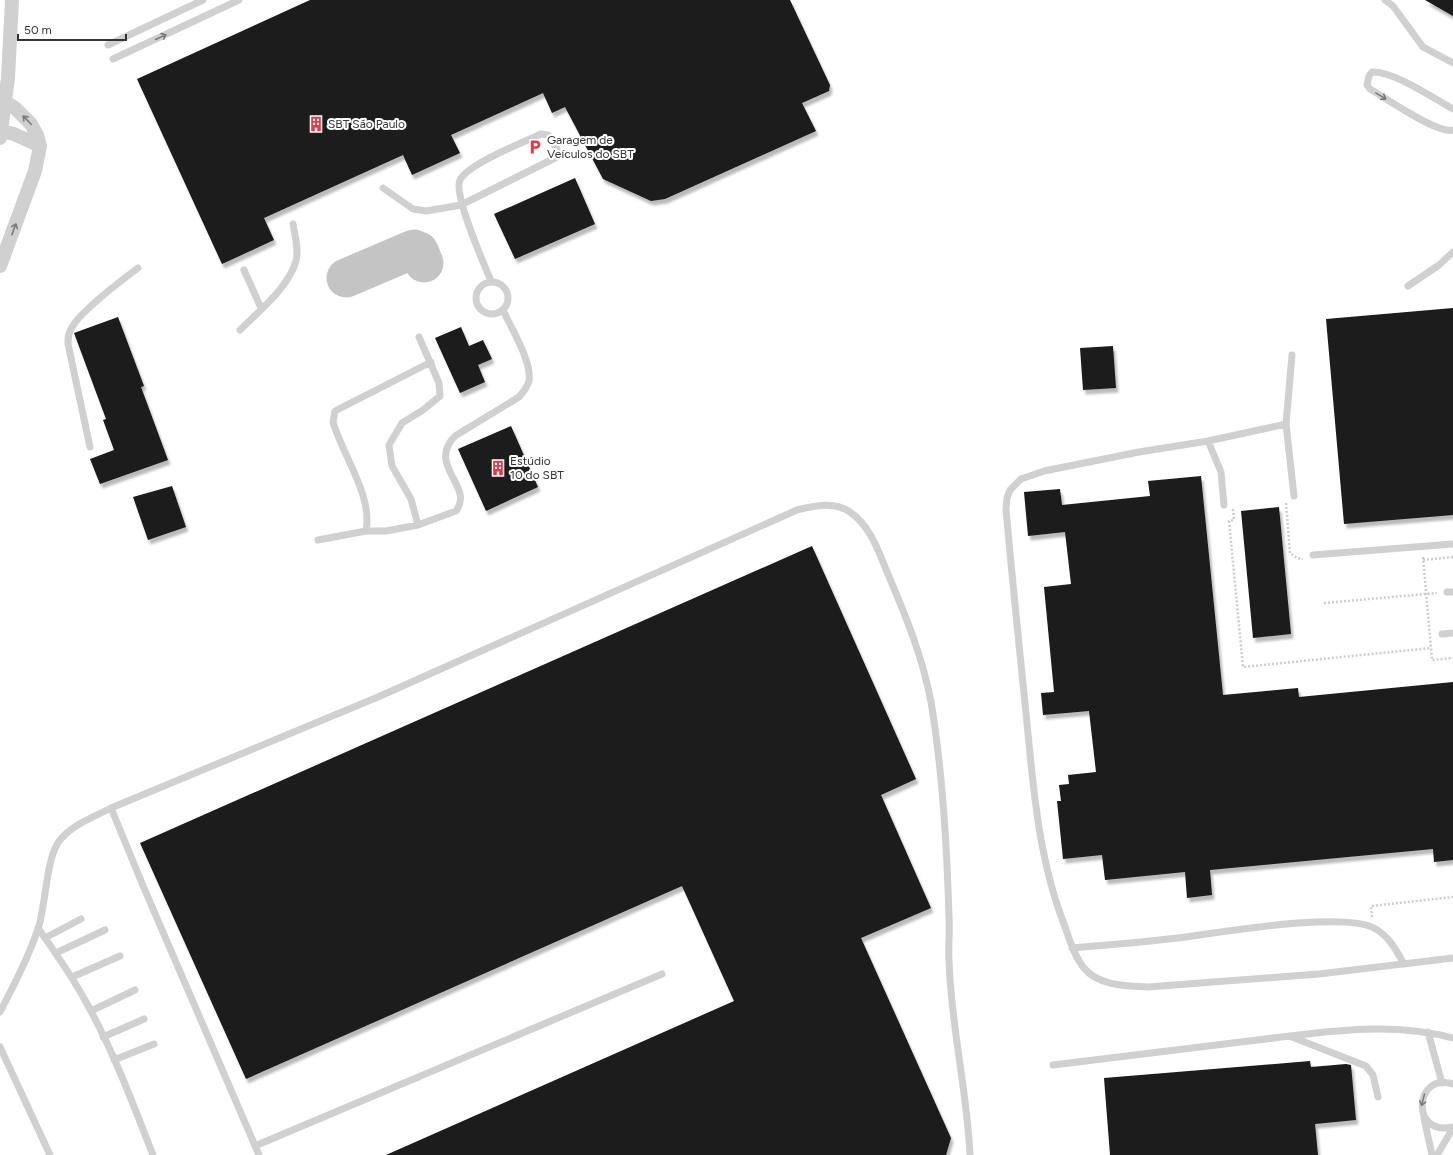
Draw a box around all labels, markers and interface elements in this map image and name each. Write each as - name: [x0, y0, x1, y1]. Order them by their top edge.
- scale bar: [18, 16, 126, 42]
- text: 50 m: [24, 23, 52, 37]
- one-way arrow: [154, 33, 166, 40]
- one-way arrow: [1375, 92, 1386, 100]
- one-way arrow: [22, 115, 32, 125]
- building icon: SBT São Paulo: [307, 115, 325, 133]
- place label: SBT São Paulo: [328, 117, 405, 131]
- place label: Garagem de Veículos do SBT: [547, 133, 634, 161]
- parking icon: Garagem de Veículos do SBT: [526, 138, 544, 156]
- one-way arrow: [10, 224, 18, 236]
- place label: Estúdio 10 do SBT: [510, 454, 564, 482]
- building icon: Estúdio 10 do SBT: [489, 459, 507, 477]
- one-way arrow: [1419, 1093, 1427, 1106]

